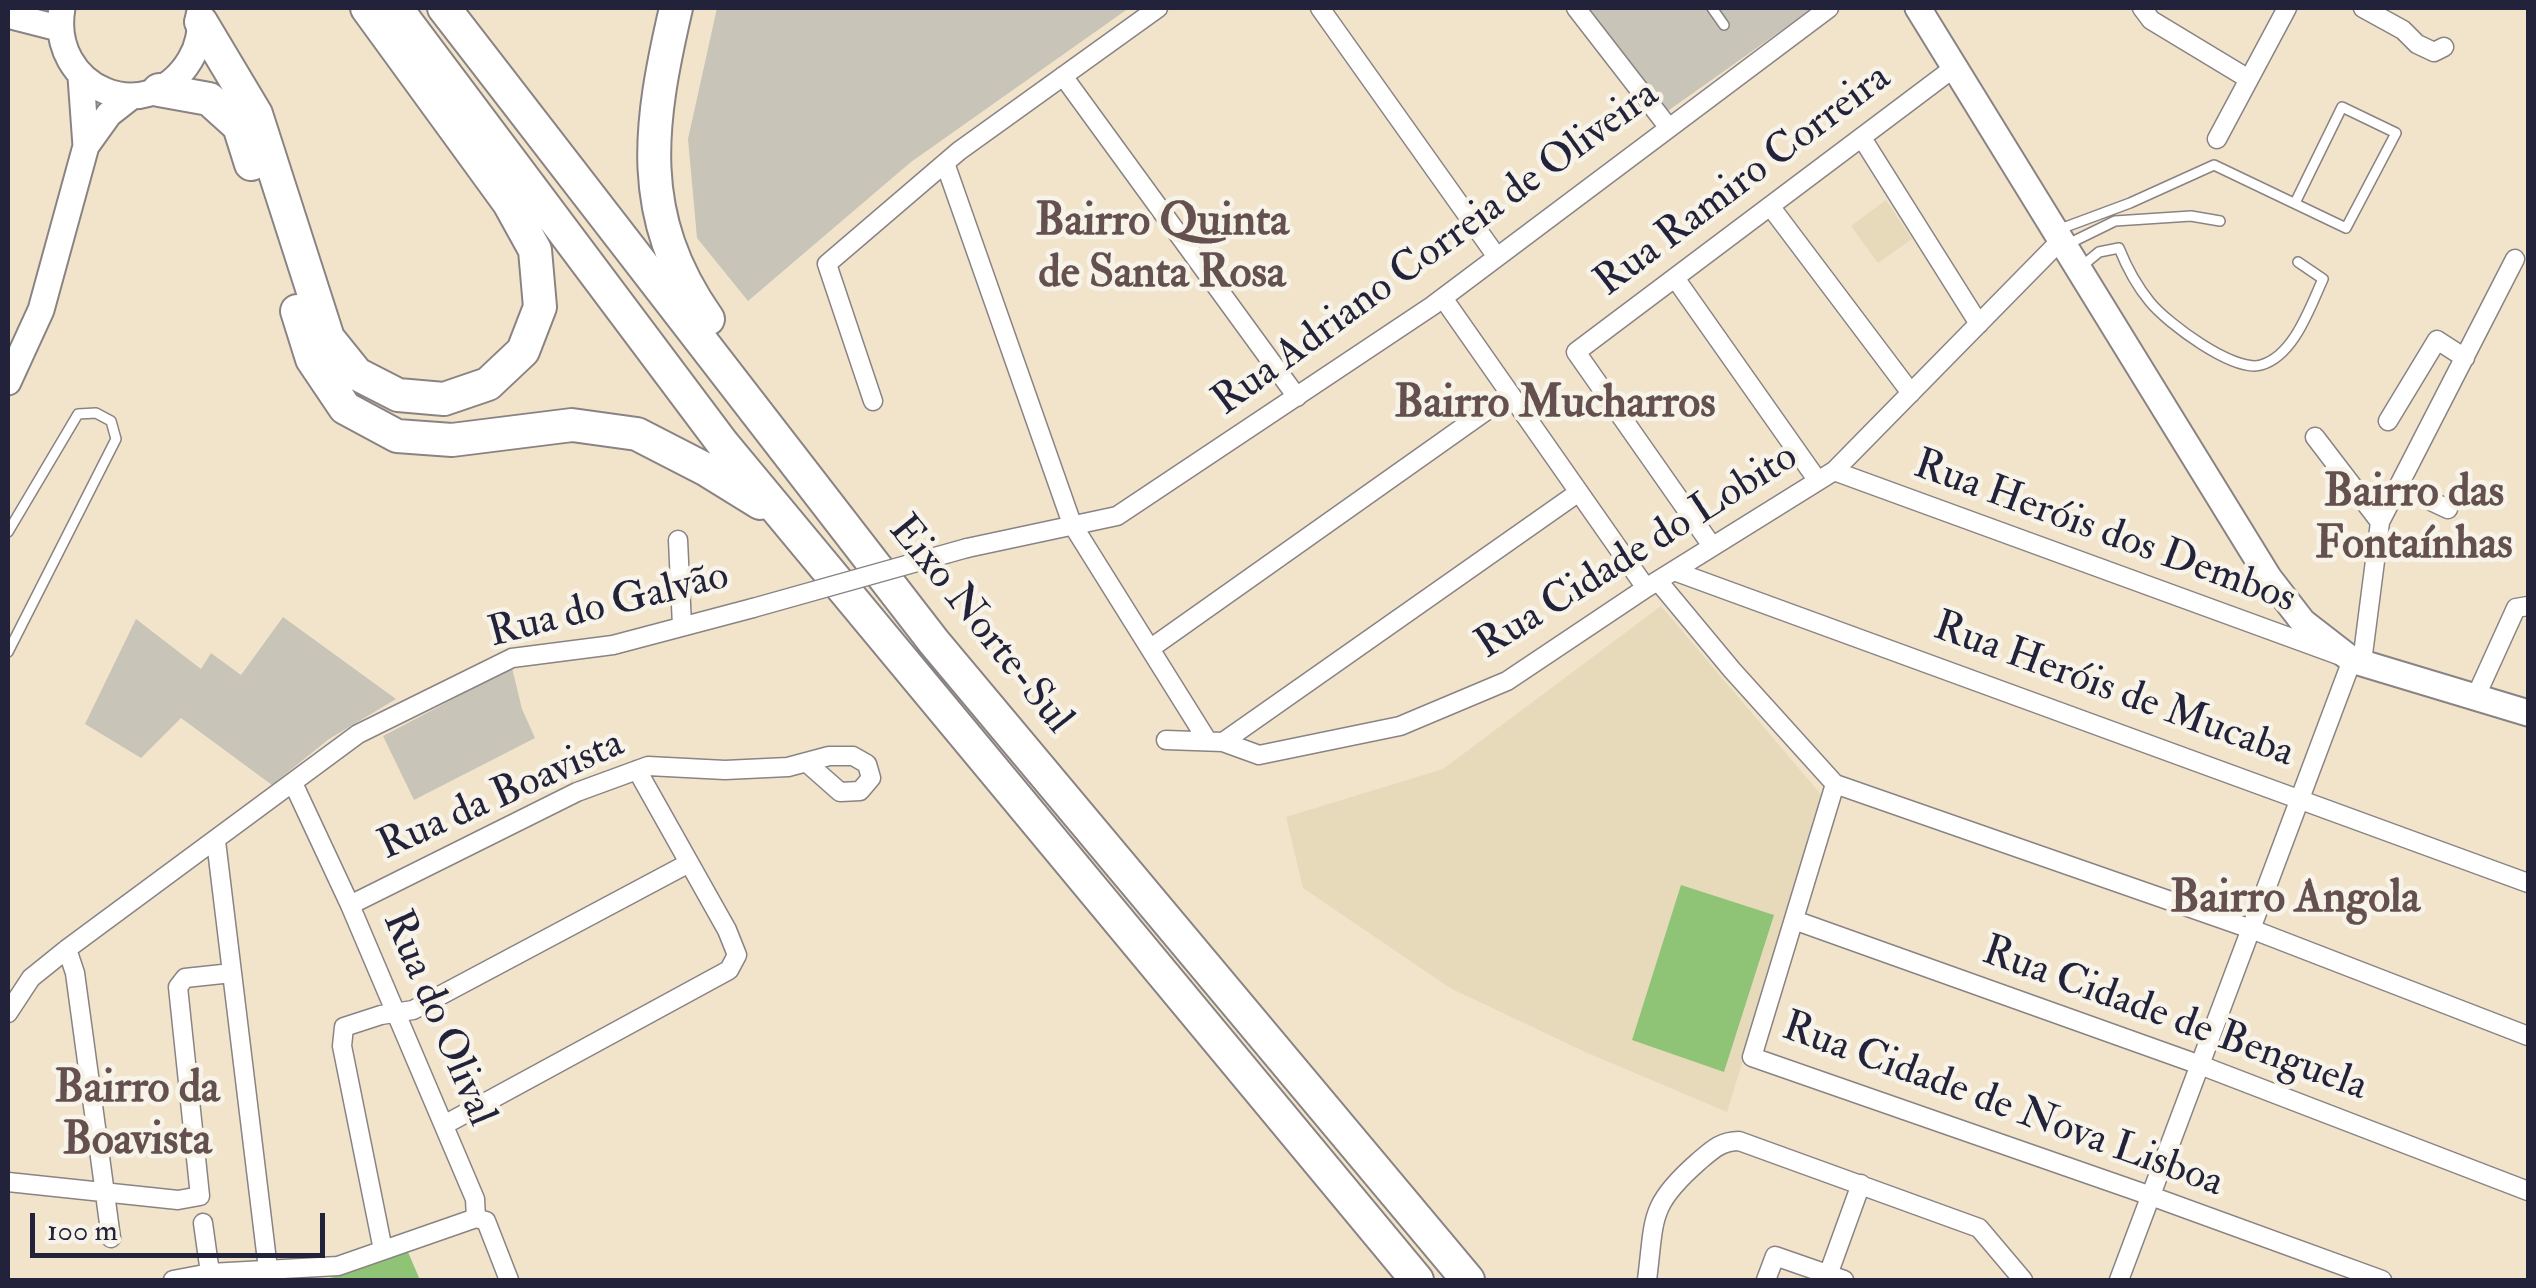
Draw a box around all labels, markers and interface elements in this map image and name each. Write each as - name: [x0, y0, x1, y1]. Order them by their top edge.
- street label: Rua Ramiro Correira: [1586, 54, 1902, 310]
- street label: Rua Adriano Correia de Oliveira: [1204, 71, 1670, 429]
- district label: Bairro Quinta de Santa Rosa: [1035, 197, 1289, 303]
- district label: Bairro Mucharros: [1394, 379, 1716, 433]
- street label: Rua Cidade do Lobito: [1468, 434, 1808, 672]
- street label: Rua Heróis dos Dembos: [1906, 441, 2302, 627]
- district label: Bairro das Fontaínhas: [2315, 468, 2513, 574]
- street label: Eixo Norte-Sul: [876, 507, 1082, 745]
- street label: Rua do Galvão: [484, 553, 734, 661]
- street label: Rua Heróis de Mucaba: [1926, 603, 2300, 781]
- street label: Rua da Boavista: [372, 720, 632, 874]
- district label: Bairro Angola: [2170, 874, 2420, 928]
- street label: Rua do Olival: [369, 904, 505, 1134]
- street label: Rua Cidade de Benguela: [1975, 928, 2373, 1114]
- street label: Rua Cidade de Nova Lisboa: [1775, 1004, 2229, 1210]
- district label: Bairro da Boavista: [54, 1064, 220, 1170]
- scale bar: [35, 1193, 330, 1255]
- text: 100 m: [47, 1212, 118, 1249]

